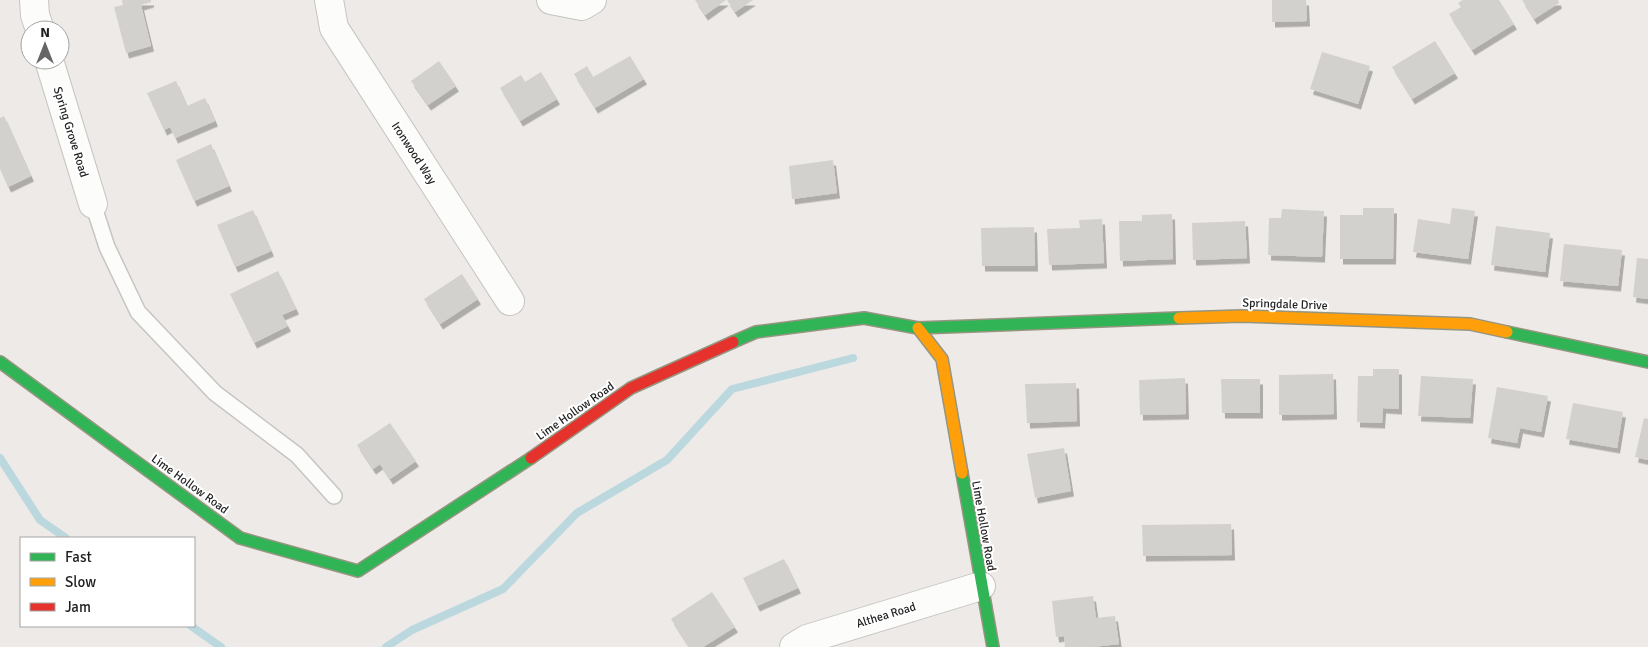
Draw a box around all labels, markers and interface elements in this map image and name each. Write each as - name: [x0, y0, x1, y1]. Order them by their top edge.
- north arrow: [20, 20, 70, 70]
- text: N: [40, 24, 50, 41]
- street label: Spring Grove Road: [50, 85, 91, 179]
- street label: Ironwood Way: [388, 119, 440, 188]
- street label: Springdale Drive: [1242, 296, 1328, 313]
- street label: Lime Hollow Road: [533, 379, 617, 444]
- street label: Lime Hollow Road: [148, 451, 231, 517]
- street label: Lime Hollow Road: [968, 480, 999, 573]
- legend: [20, 537, 195, 627]
- text: Fast: [65, 548, 92, 566]
- text: Slow: [65, 573, 96, 591]
- text: Jam: [65, 598, 91, 616]
- street label: Althea Road: [854, 599, 918, 632]

